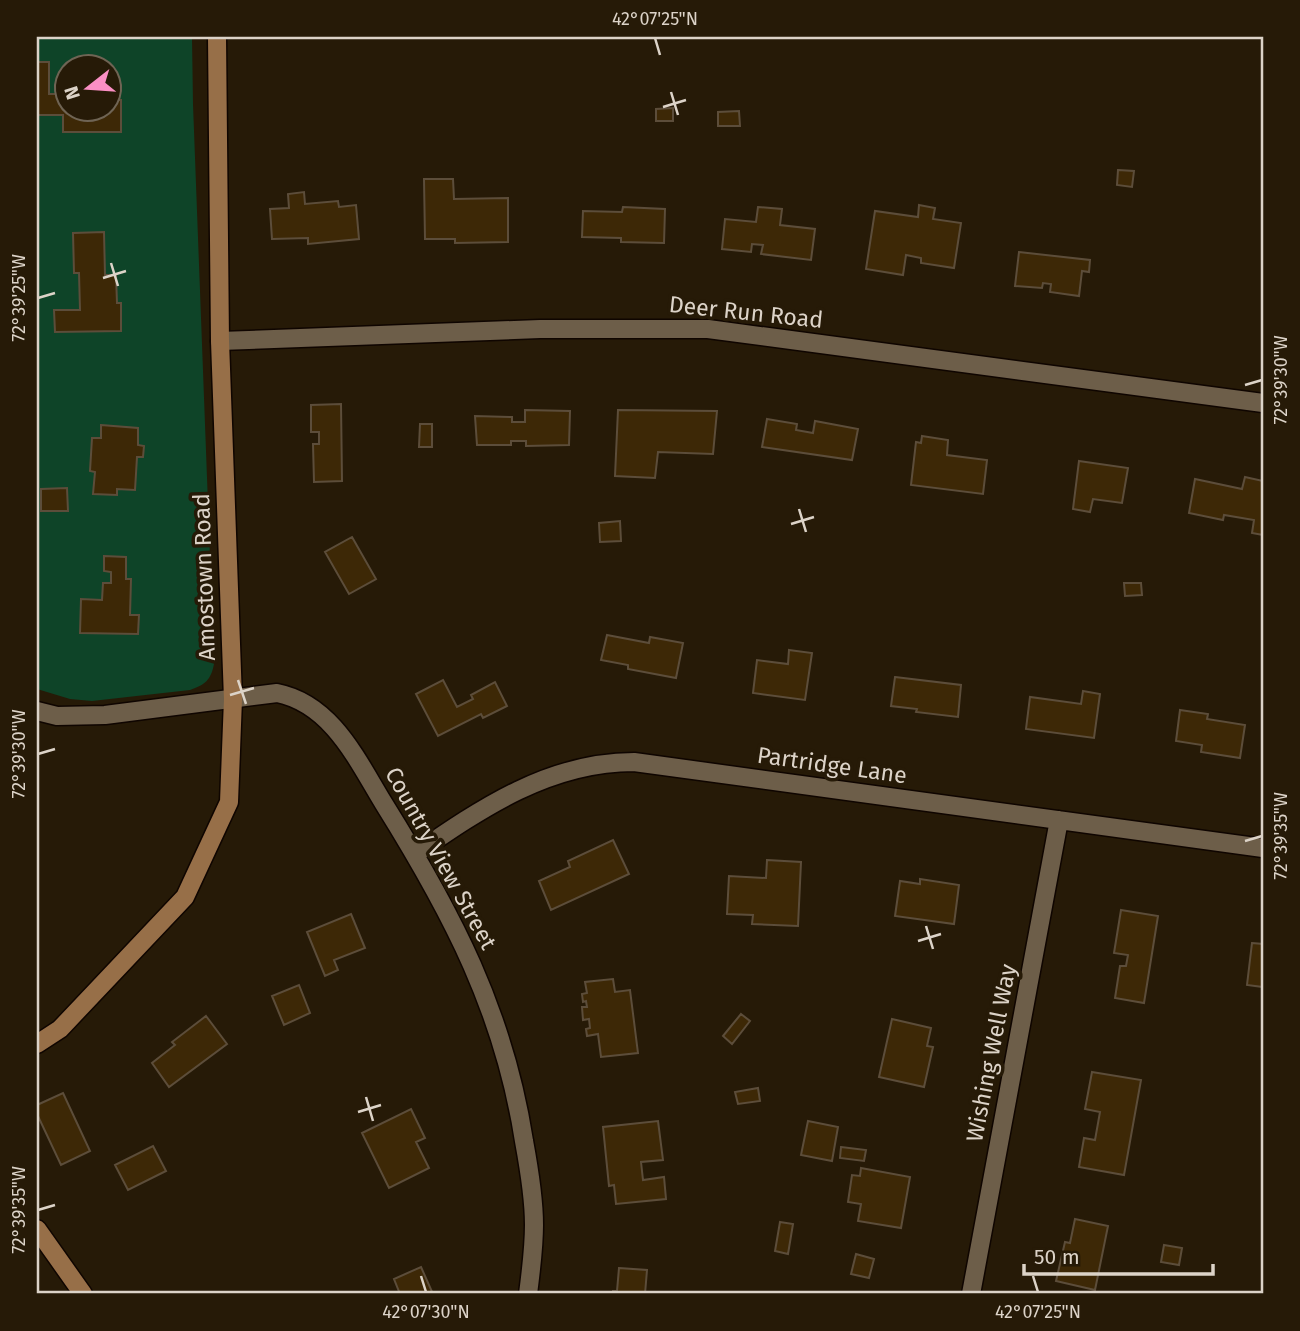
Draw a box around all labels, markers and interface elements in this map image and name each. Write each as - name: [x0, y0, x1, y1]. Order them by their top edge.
- text: 42°07'25"N: [612, 8, 698, 30]
- north arrow: [52, 52, 122, 122]
- text: N: [59, 83, 85, 102]
- text: 72°39'25"W: [8, 254, 30, 342]
- street label: Deer Run Road: [668, 290, 824, 334]
- text: 72°39'30"W: [1270, 335, 1292, 425]
- street label: Amostown Road: [187, 493, 221, 661]
- text: 72°39'30"W: [8, 709, 30, 799]
- street label: Partridge Lane: [755, 741, 909, 789]
- street label: Country View Street: [379, 762, 503, 955]
- text: 72°39'35"W: [1270, 792, 1292, 880]
- street label: Wishing Well Way: [960, 961, 1022, 1144]
- text: 72°39'35"W: [8, 1166, 30, 1254]
- scale bar: [1024, 1233, 1212, 1277]
- text: 50 m: [1034, 1244, 1080, 1270]
- text: 42°07'30"N: [382, 1301, 470, 1323]
- text: 42°07'25"N: [995, 1301, 1081, 1323]

